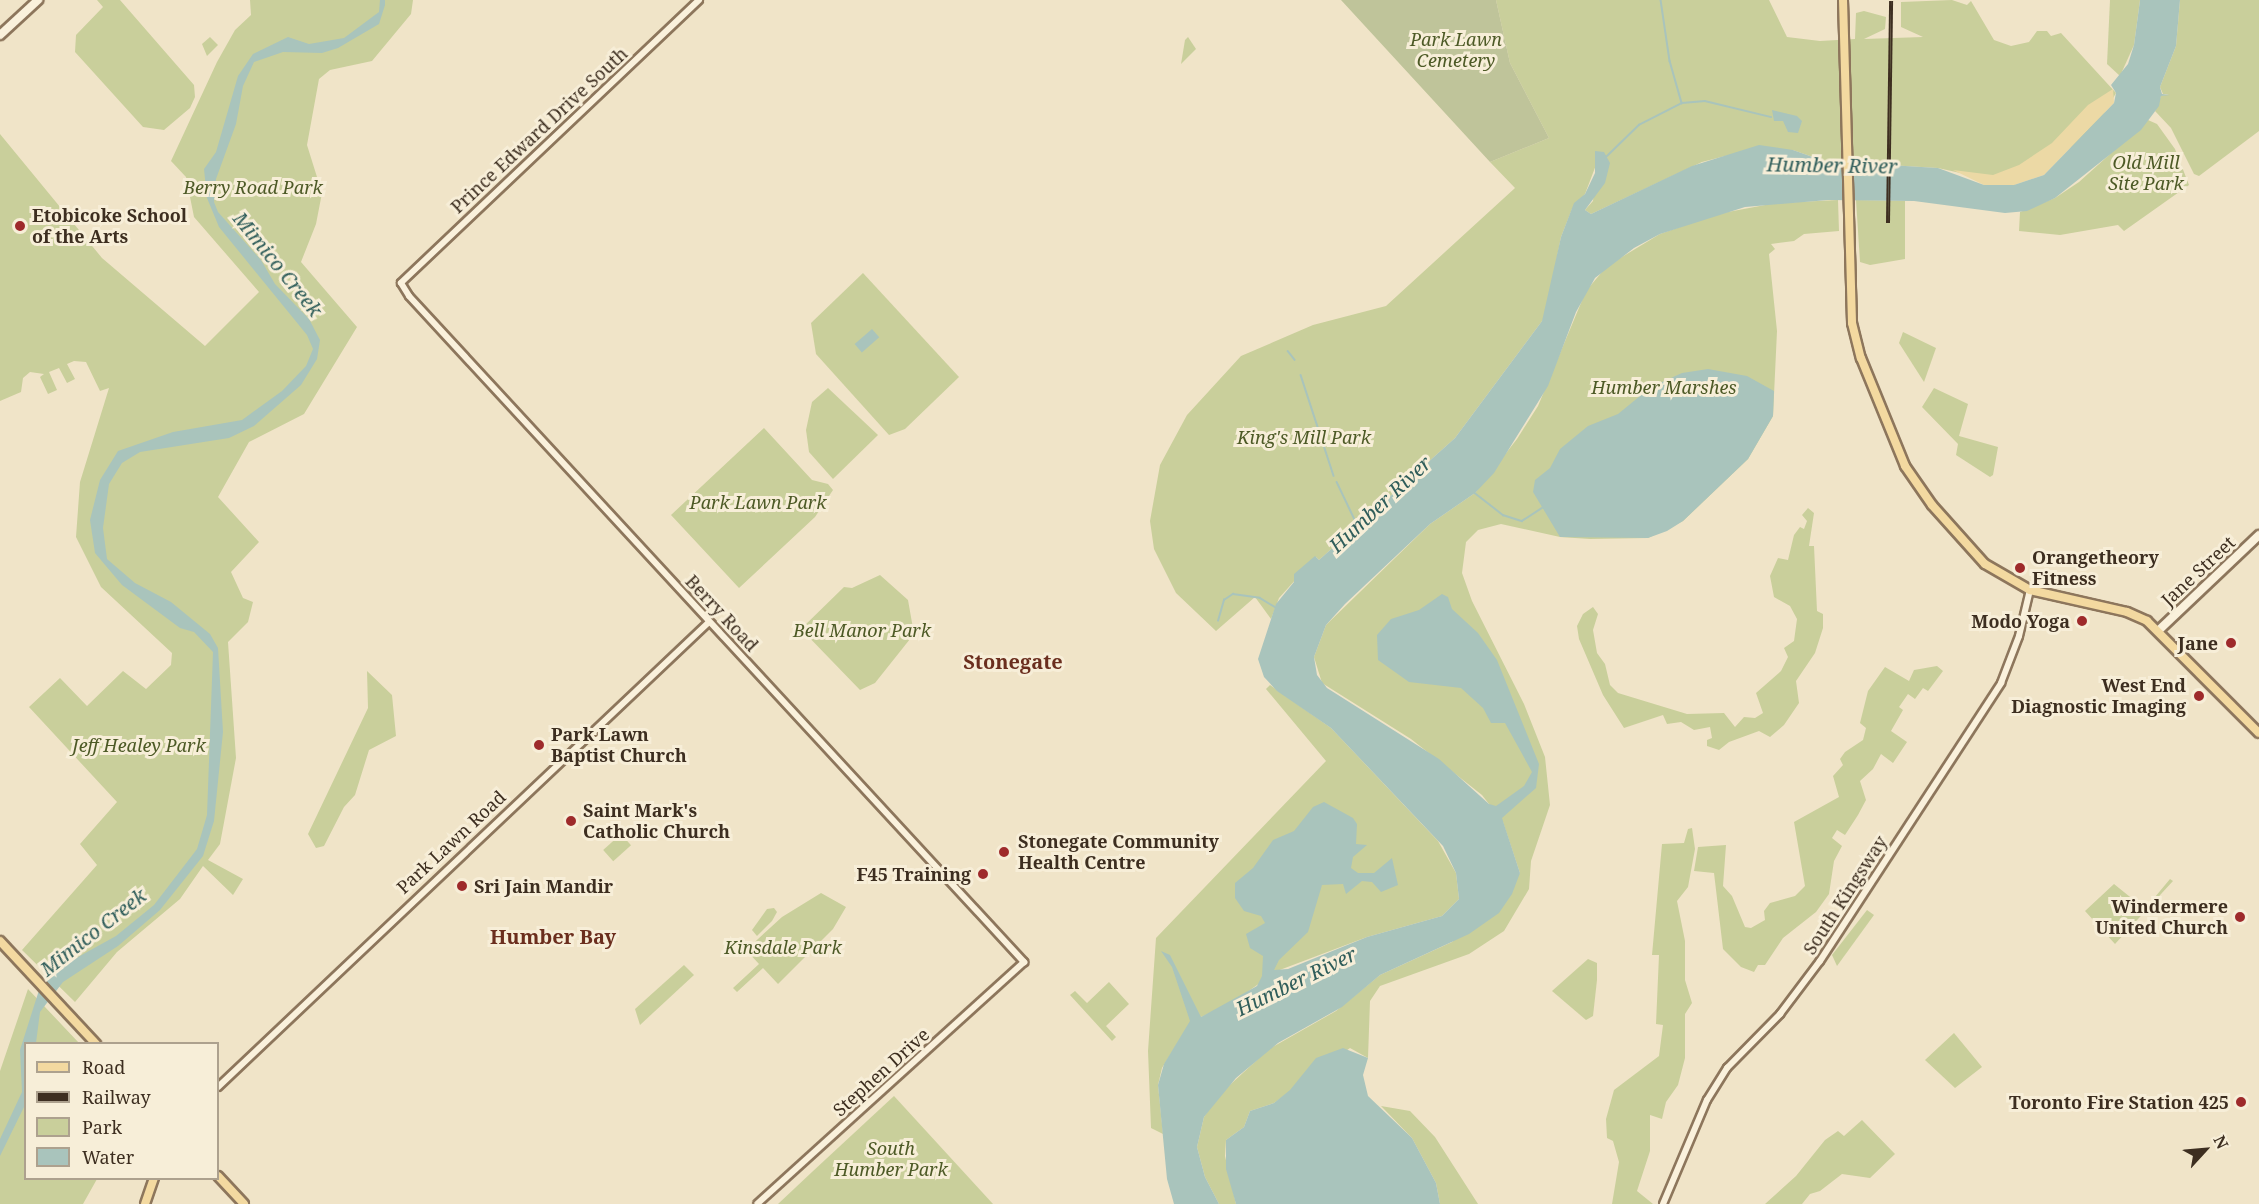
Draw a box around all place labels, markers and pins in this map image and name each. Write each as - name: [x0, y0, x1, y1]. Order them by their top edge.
- place label: Etobicoke School of the Arts: [32, 205, 187, 248]
- marker: Etobicoke School of the Arts: [13, 219, 27, 233]
- place label: Orangetheory Fitness: [2032, 547, 2159, 590]
- marker: Orangetheory Fitness: [2013, 561, 2027, 575]
- place label: Modo Yoga: [1971, 610, 2070, 632]
- marker: Modo Yoga: [2075, 614, 2089, 628]
- place label: Jane: [2178, 632, 2218, 654]
- marker: Jane: [2222, 634, 2240, 652]
- place label: West End Diagnostic Imaging: [2011, 675, 2186, 718]
- marker: West End Diagnostic Imaging: [2190, 687, 2208, 705]
- place label: Park Lawn Baptist Church: [551, 724, 687, 766]
- marker: Park Lawn Baptist Church: [532, 738, 546, 752]
- place label: Saint Mark's Catholic Church: [583, 800, 730, 842]
- marker: Saint Mark's Catholic Church: [564, 814, 578, 828]
- place label: Stonegate Community Health Centre: [1018, 831, 1219, 874]
- marker: Stonegate Community Health Centre: [995, 843, 1013, 861]
- place label: F45 Training: [856, 863, 971, 885]
- marker: F45 Training: [976, 867, 990, 881]
- place label: Sri Jain Mandir: [474, 875, 613, 897]
- marker: Sri Jain Mandir: [455, 879, 469, 893]
- place label: Windermere United Church: [2095, 896, 2228, 938]
- marker: Windermere United Church: [2233, 910, 2247, 924]
- place label: Toronto Fire Station 425: [2009, 1091, 2229, 1113]
- marker: Toronto Fire Station 425: [2234, 1095, 2248, 1109]

